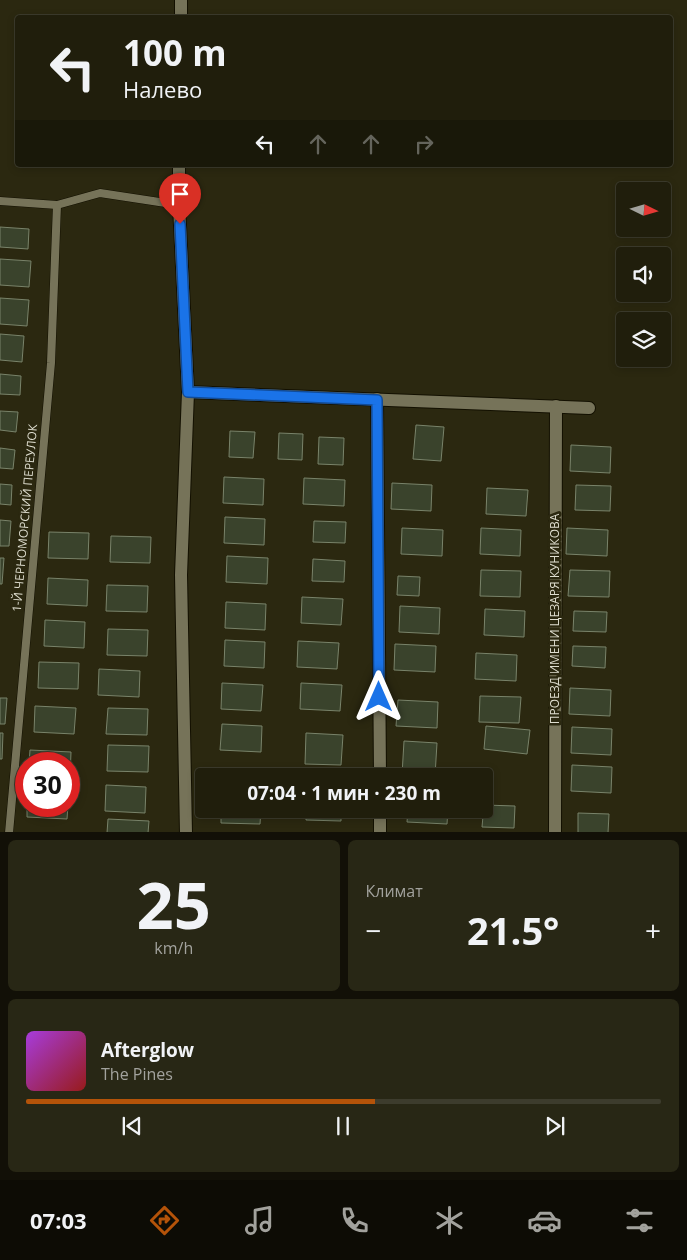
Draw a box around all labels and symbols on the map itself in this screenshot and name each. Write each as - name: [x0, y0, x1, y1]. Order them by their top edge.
- pin: [159, 173, 201, 224]
- north arrow: [616, 182, 671, 238]
- street label: 1-Й ЧЕРНОМОРСКИЙ ПЕРЕУЛОК: [8, 423, 41, 613]
- street label: ПРОЕЗД ИМЕНИ ЦЕЗАРЯ КУНИКОВА: [546, 513, 563, 724]
- position arrow: [352, 670, 404, 722]
- speed limit sign: 30: [15, 752, 80, 817]

